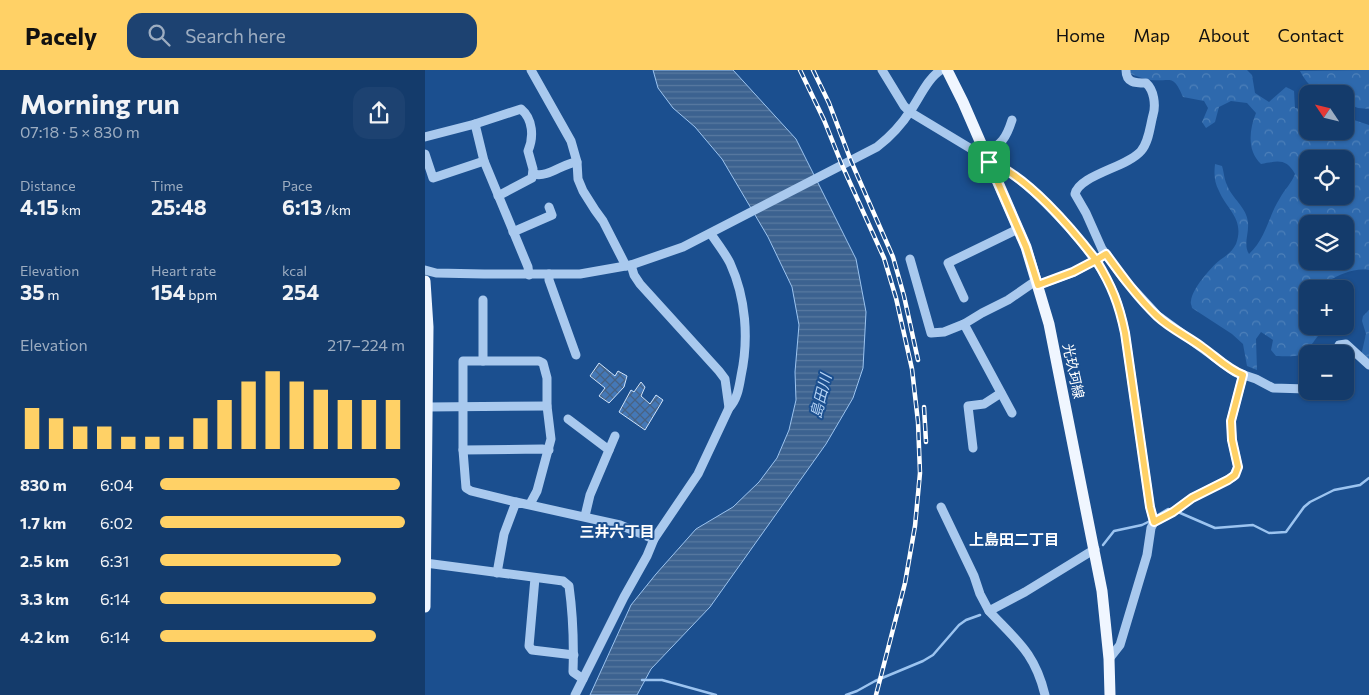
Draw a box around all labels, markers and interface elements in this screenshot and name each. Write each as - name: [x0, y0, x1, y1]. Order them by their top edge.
- search box: [127, 13, 477, 58]
- text: Pacely: [25, 21, 97, 50]
- icon: search: [145, 21, 173, 49]
- text: Search here: [185, 24, 286, 47]
- text: Home: [1056, 24, 1105, 46]
- text: Map: [1133, 24, 1170, 46]
- text: About: [1198, 24, 1250, 46]
- text: Contact: [1278, 24, 1344, 46]
- north arrow: [1299, 85, 1354, 140]
- map controls: [1299, 85, 1354, 400]
- text: Morning run: [20, 86, 180, 120]
- button: share: [353, 87, 405, 139]
- text: 07:18 · 5 × 830 m: [20, 122, 140, 141]
- pin: [968, 141, 1010, 183]
- icon: arrive: [975, 148, 1003, 176]
- button: locate: [1299, 150, 1354, 205]
- text: Distance: [20, 177, 76, 194]
- text: Time: [151, 177, 183, 194]
- text: Pace: [282, 177, 312, 194]
- text: 4.15: [20, 194, 59, 219]
- text: 25:48: [151, 194, 207, 219]
- text: 6:13: [282, 194, 322, 219]
- text: km: [59, 201, 81, 218]
- text: /km: [322, 201, 351, 218]
- button: layers: [1299, 215, 1354, 270]
- text: Elevation: [20, 262, 79, 279]
- text: Heart rate: [151, 262, 216, 279]
- text: kcal: [282, 262, 307, 279]
- text: 35: [20, 279, 44, 304]
- text: 154: [151, 279, 186, 304]
- text: 254: [282, 279, 319, 304]
- button: +: [1299, 280, 1354, 335]
- text: m: [44, 286, 59, 303]
- text: bpm: [186, 286, 217, 303]
- text: Elevation: [20, 335, 88, 354]
- text: 217–224 m: [327, 335, 405, 354]
- street label: 光玖珂線: [1060, 342, 1088, 400]
- button: −: [1299, 345, 1354, 400]
- water label: 島田川: [806, 370, 835, 420]
- text: 830 m: [20, 475, 67, 494]
- text: 6:04: [100, 475, 134, 494]
- text: 1.7 km: [20, 513, 66, 532]
- text: 6:02: [100, 513, 133, 532]
- district label: 三井六丁目: [579, 522, 655, 540]
- district label: 上島田二丁目: [969, 530, 1059, 548]
- text: 2.5 km: [20, 551, 69, 570]
- text: 6:31: [100, 551, 129, 570]
- text: 3.3 km: [20, 589, 69, 608]
- text: 6:14: [100, 589, 130, 608]
- text: 4.2 km: [20, 627, 69, 646]
- text: 6:14: [100, 627, 130, 646]

